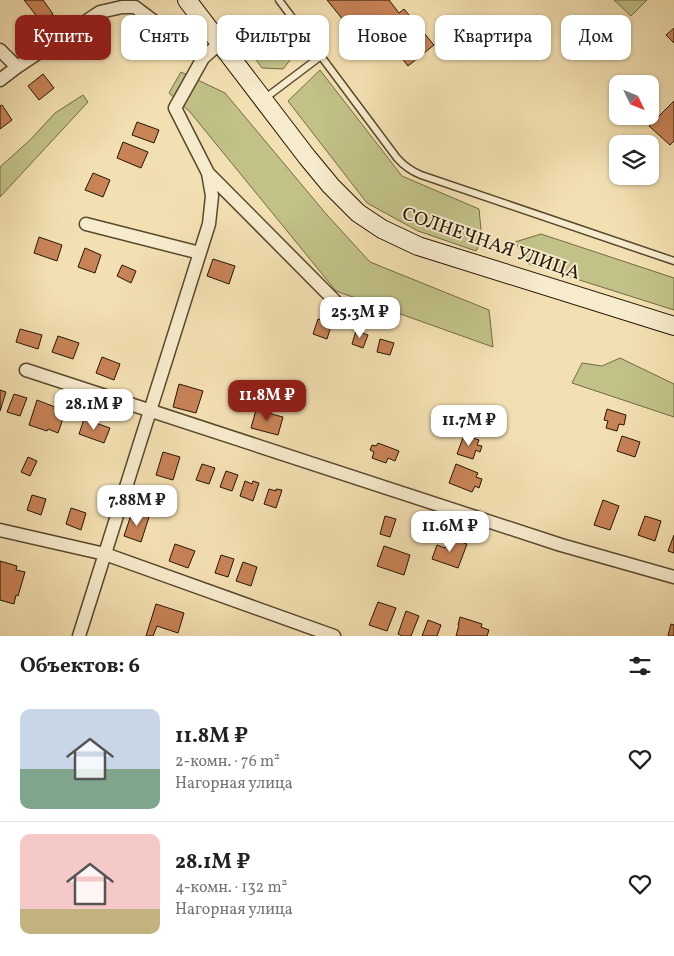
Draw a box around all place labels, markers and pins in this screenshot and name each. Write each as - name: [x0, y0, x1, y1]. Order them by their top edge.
- pin: 25.3M ₽: [314, 296, 406, 339]
- pin: 11.8M ₽: [221, 380, 313, 422]
- pin: 28.1M ₽: [48, 388, 140, 431]
- pin: 11.7M ₽: [423, 404, 515, 447]
- pin: 7.88M ₽: [91, 484, 183, 527]
- pin: 11.6M ₽: [404, 510, 496, 553]

